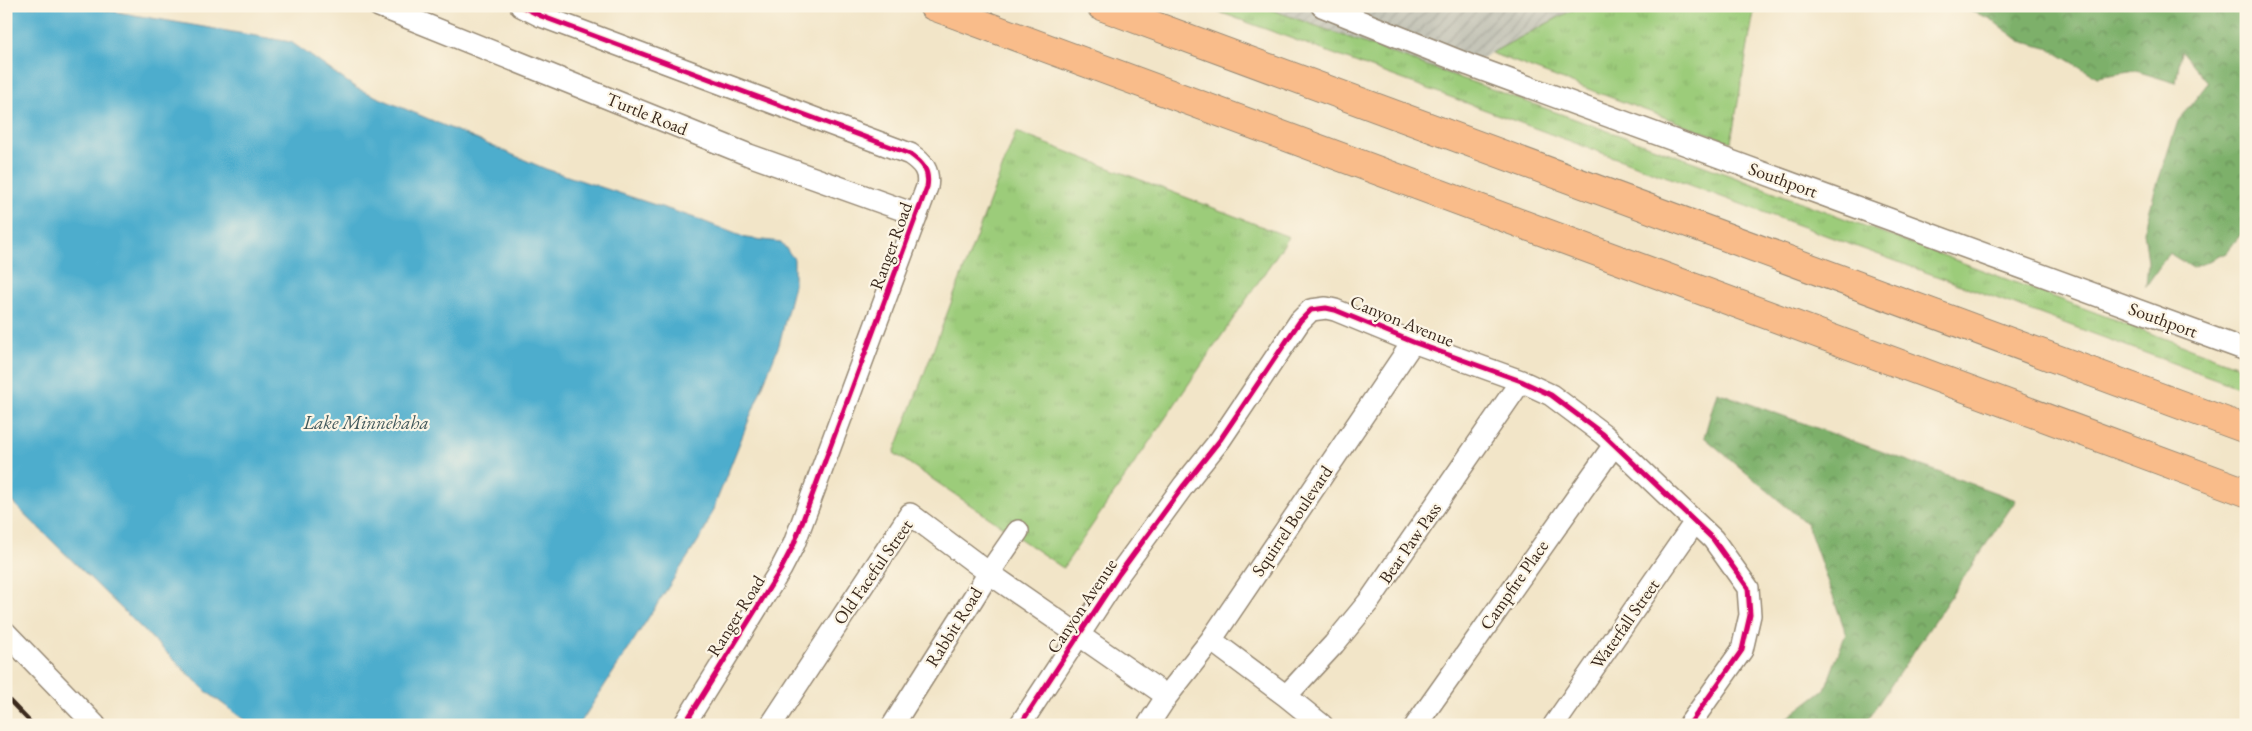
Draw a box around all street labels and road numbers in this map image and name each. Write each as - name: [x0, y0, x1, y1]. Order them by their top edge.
- street label: Turtle Road: [603, 87, 692, 141]
- street label: Southport: [1746, 156, 1821, 203]
- street label: Ranger Road: [864, 198, 917, 293]
- street label: Canyon Avenue: [1347, 289, 1457, 352]
- street label: Southport: [2126, 296, 2201, 343]
- street label: Squirrel Boulevard: [1246, 460, 1338, 581]
- street label: Bear Paw Pass: [1373, 497, 1446, 588]
- street label: Old Faceful Street: [828, 514, 918, 629]
- street label: Campfire Place: [1474, 535, 1553, 634]
- street label: Canyon Avenue: [1041, 554, 1122, 658]
- street label: Ranger Road: [702, 570, 770, 661]
- street label: Waterfall Street: [1585, 574, 1664, 673]
- street label: Rabbit Road: [920, 582, 988, 671]

